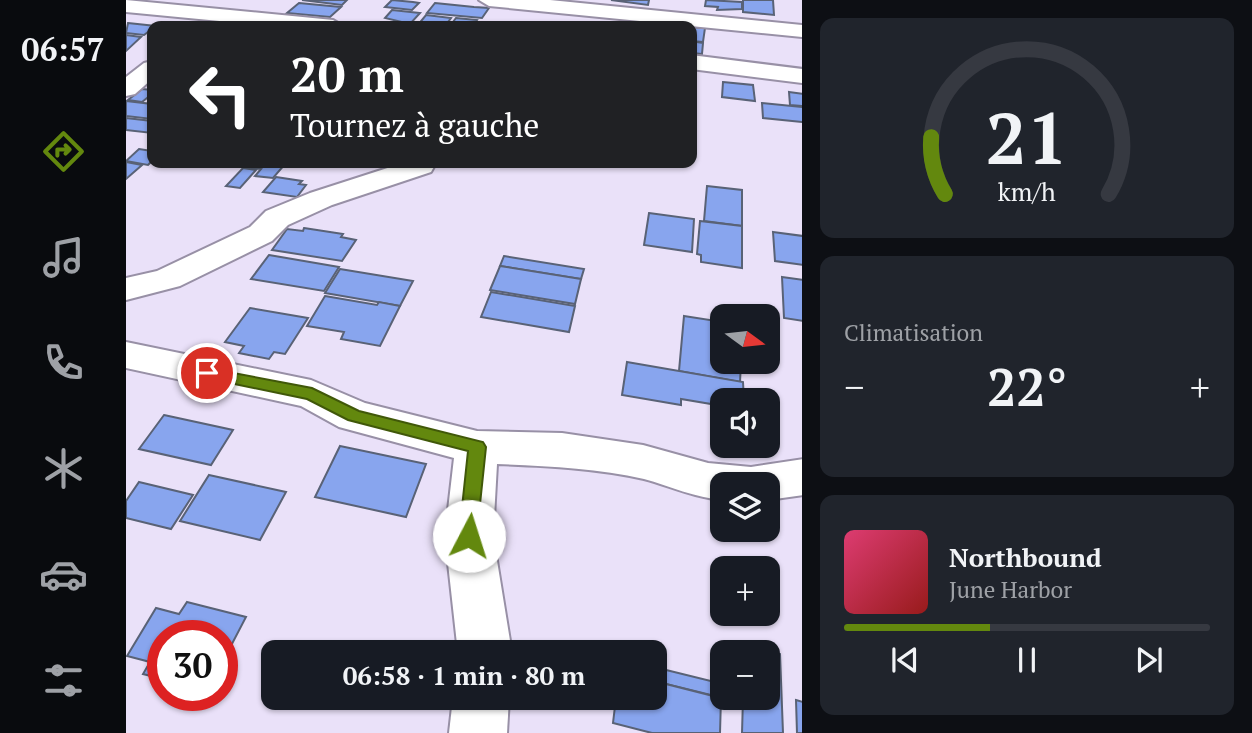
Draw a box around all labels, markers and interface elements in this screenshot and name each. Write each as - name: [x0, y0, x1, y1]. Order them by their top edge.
- text: 06:57: [21, 28, 105, 70]
- text: 20 m: [290, 41, 404, 106]
- icon: left: [175, 49, 266, 140]
- text: 21: [986, 89, 1068, 186]
- text: Tournez à gauche: [290, 104, 539, 146]
- icon: directions: [39, 127, 88, 176]
- text: km/h: [998, 175, 1056, 208]
- icon: music: [39, 233, 88, 282]
- north arrow: [710, 304, 780, 374]
- map controls: [710, 304, 780, 710]
- text: Climatisation: [844, 317, 983, 348]
- icon: phone: [39, 338, 88, 387]
- pin: [177, 343, 237, 403]
- text: 22°: [987, 352, 1067, 421]
- icon: arrive: [188, 354, 226, 392]
- text: −: [844, 362, 864, 412]
- text: +: [1190, 362, 1210, 412]
- button: sound: [710, 388, 780, 458]
- icon: climate: [39, 444, 88, 493]
- button: layers: [710, 472, 780, 542]
- position arrow: [432, 499, 506, 573]
- text: Northbound: [949, 540, 1102, 574]
- icon: car: [39, 550, 88, 599]
- button: +: [710, 556, 780, 626]
- text: June Harbor: [949, 574, 1072, 605]
- speed limit sign: 30: [147, 620, 238, 711]
- button: −: [710, 640, 780, 710]
- icon: previous: [886, 641, 924, 679]
- icon: pause: [1008, 641, 1046, 679]
- icon: next: [1130, 641, 1168, 679]
- icon: filters: [39, 656, 88, 705]
- text: 06:58 · 1 min · 80 m: [343, 658, 585, 692]

